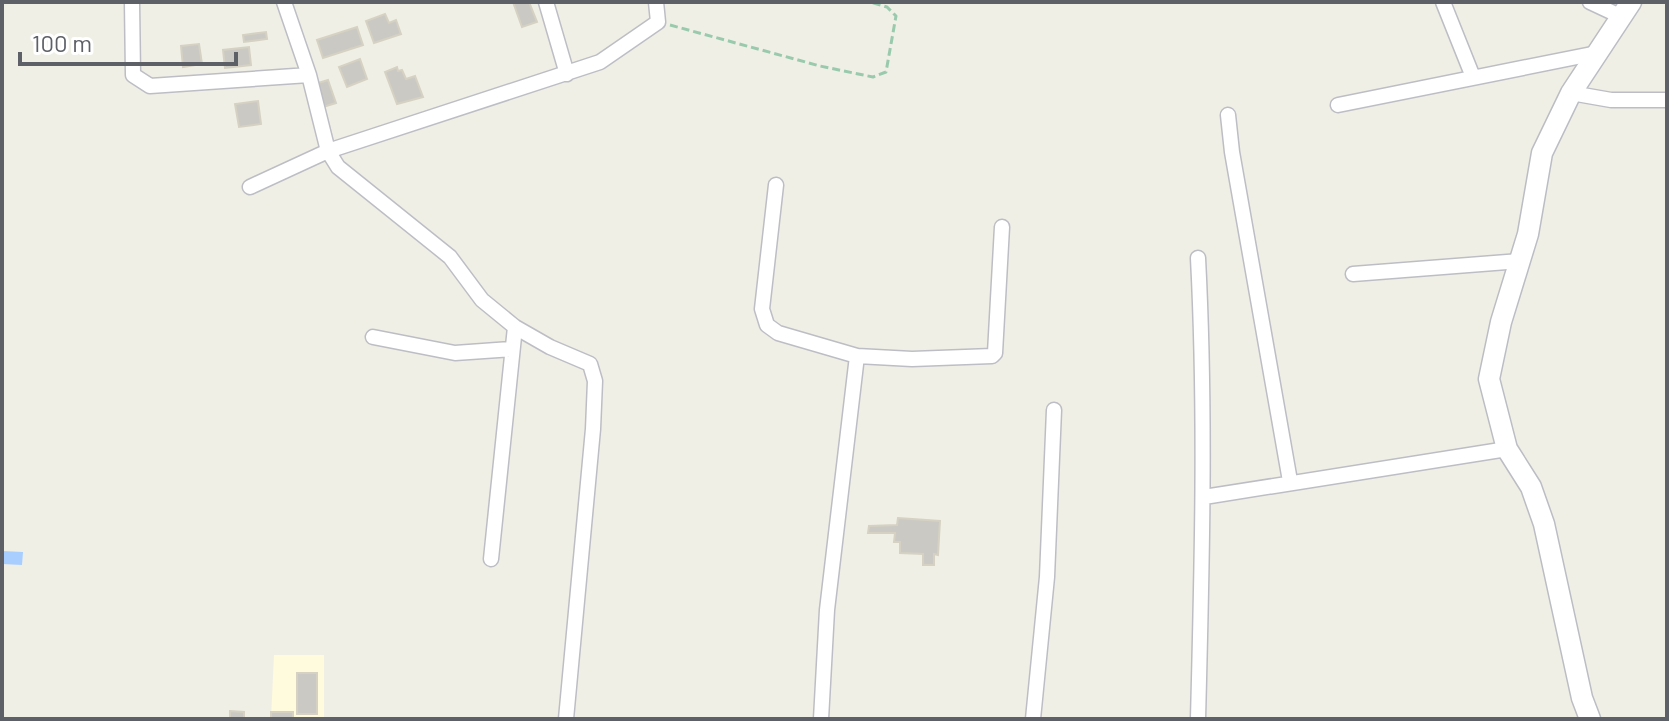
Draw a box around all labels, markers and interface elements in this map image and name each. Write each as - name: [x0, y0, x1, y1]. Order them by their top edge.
- scale bar: [20, 16, 236, 66]
- text: 100 m: [32, 28, 92, 57]

